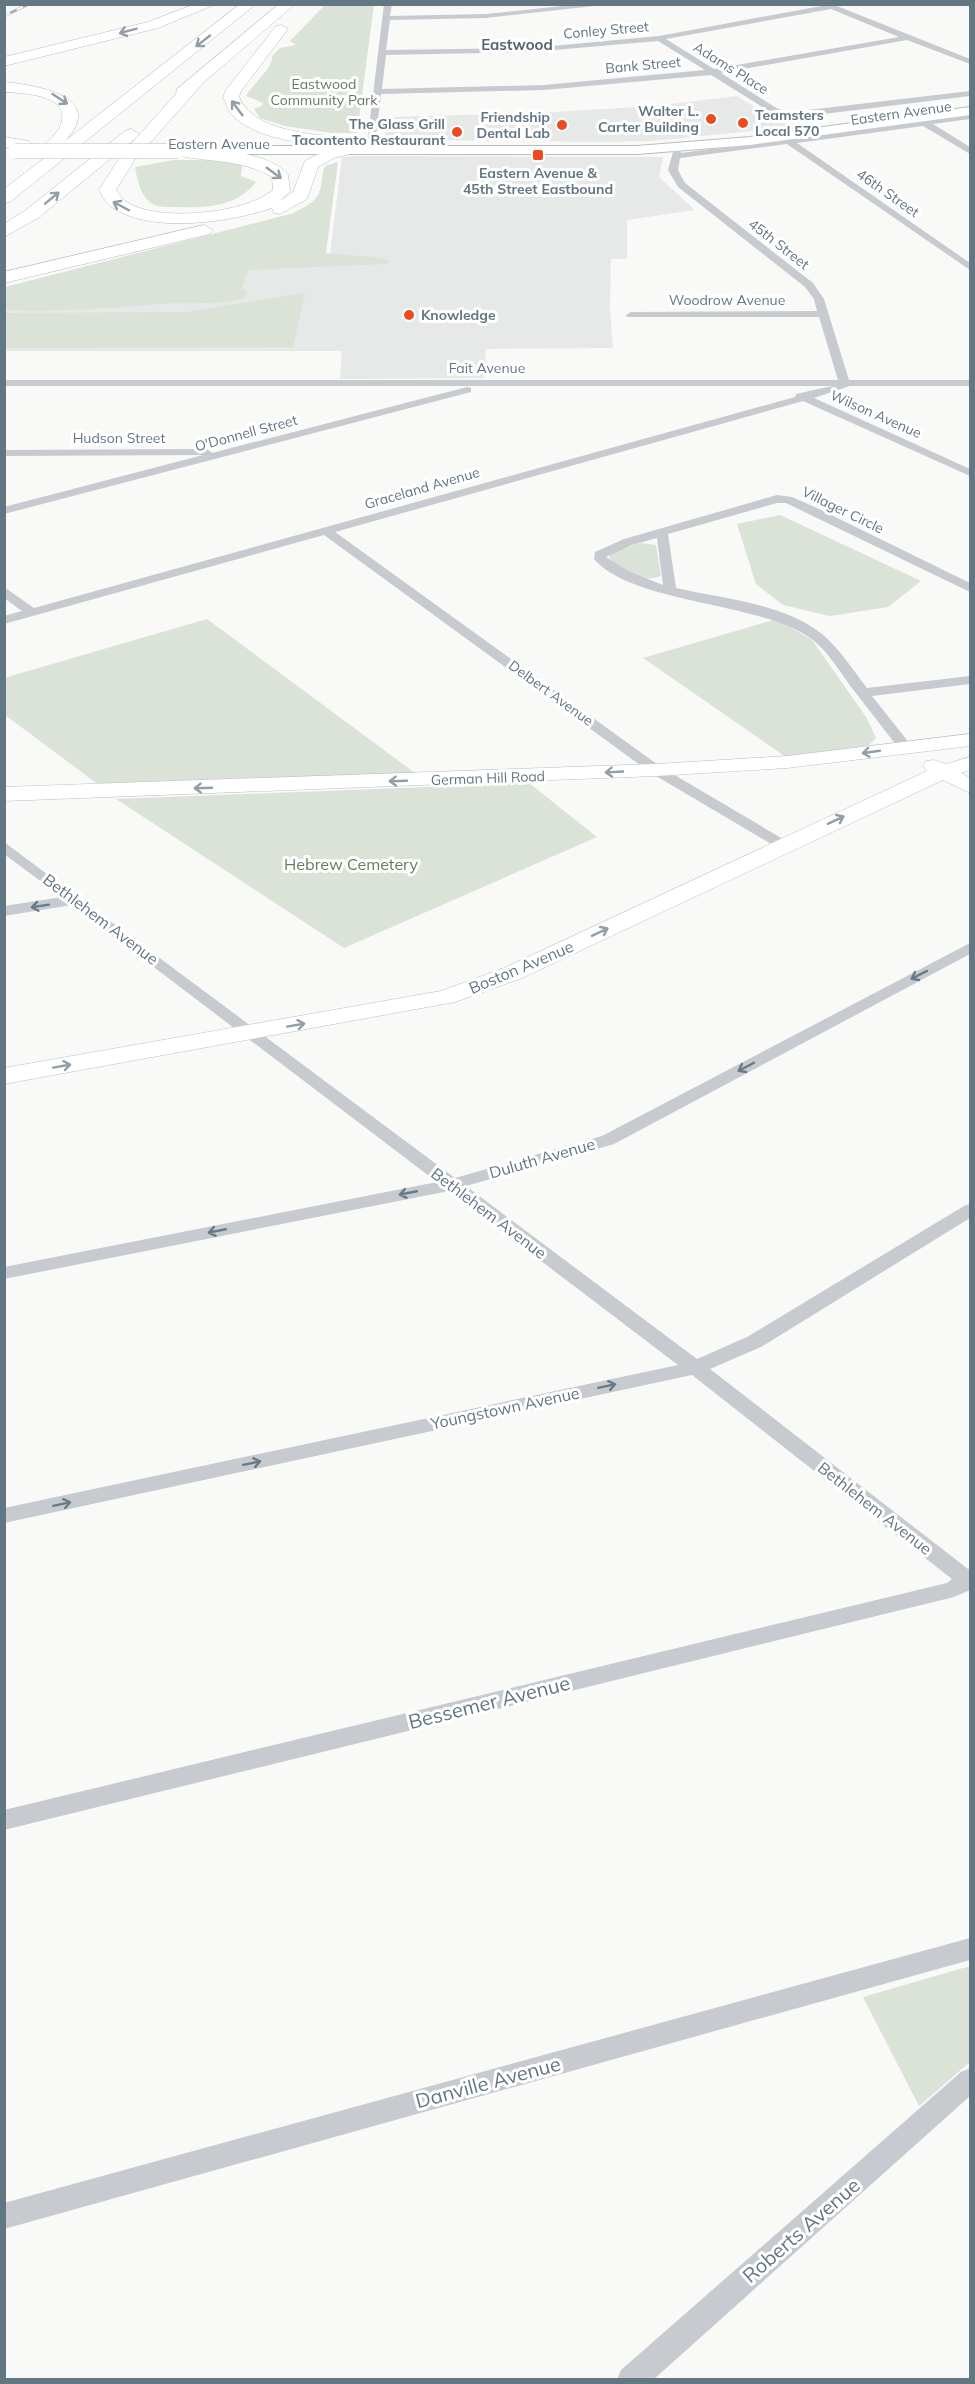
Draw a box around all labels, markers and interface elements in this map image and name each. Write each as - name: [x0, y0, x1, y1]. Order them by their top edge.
- street label: Conley Street: [562, 17, 650, 43]
- one-way arrow: [119, 26, 138, 37]
- one-way arrow: [196, 34, 212, 47]
- district label: Eastwood: [481, 35, 553, 54]
- street label: Adams Place: [690, 38, 772, 98]
- street label: Bank Street: [605, 53, 682, 77]
- park label: Eastwood Community Park: [271, 75, 378, 109]
- one-way arrow: [52, 93, 69, 106]
- street label: Eastern Avenue: [849, 97, 953, 129]
- one-way arrow: [231, 101, 243, 117]
- place label: Walter L. Carter Building: [598, 102, 699, 136]
- place label: Teamsters Local 570: [755, 106, 824, 140]
- place label: Friendship Dental Lab: [477, 108, 550, 142]
- marker: Walter L. Carter Building: [704, 112, 718, 126]
- place label: The Glass Grill Tacontento Restaurant: [292, 115, 446, 149]
- marker: Teamsters Local 570: [736, 116, 750, 130]
- marker: Friendship Dental Lab: [555, 118, 569, 132]
- marker: The Glass Grill Tacontento Restaurant: [450, 125, 464, 139]
- street label: Eastern Avenue: [168, 135, 270, 153]
- marker: Eastern Avenue & 45th Street Eastbound: [531, 148, 545, 162]
- place label: Eastern Avenue & 45th Street Eastbound: [463, 164, 613, 198]
- street label: 46th Street: [853, 165, 923, 221]
- one-way arrow: [266, 166, 282, 179]
- one-way arrow: [44, 191, 60, 204]
- one-way arrow: [113, 200, 131, 211]
- street label: 45th Street: [745, 215, 813, 273]
- street label: Woodrow Avenue: [669, 291, 785, 309]
- place label: Knowledge: [421, 306, 496, 324]
- marker: Knowledge: [402, 308, 416, 322]
- street label: Fait Avenue: [449, 359, 525, 377]
- street label: Wilson Avenue: [828, 386, 924, 442]
- street label: O'Donnell Street: [193, 411, 299, 455]
- street label: Hudson Street: [73, 429, 165, 447]
- street label: Graceland Avenue: [362, 463, 482, 513]
- street label: Villager Circle: [799, 482, 887, 538]
- street label: Delbert Avenue: [505, 656, 597, 730]
- one-way arrow: [861, 747, 881, 758]
- one-way arrow: [604, 766, 624, 777]
- street label: German Hill Road: [431, 767, 545, 789]
- one-way arrow: [388, 776, 408, 787]
- one-way arrow: [193, 782, 213, 794]
- one-way arrow: [827, 814, 845, 825]
- park label: Hebrew Cemetery: [284, 854, 418, 874]
- street label: Bethlehem Avenue: [39, 869, 163, 969]
- one-way arrow: [30, 900, 50, 911]
- one-way arrow: [591, 925, 609, 937]
- street label: Boston Avenue: [466, 936, 576, 998]
- one-way arrow: [910, 970, 928, 982]
- one-way arrow: [285, 1019, 305, 1030]
- one-way arrow: [52, 1060, 71, 1071]
- one-way arrow: [738, 1062, 756, 1073]
- street label: Duluth Avenue: [487, 1133, 597, 1183]
- street label: Bethlehem Avenue: [427, 1163, 551, 1263]
- one-way arrow: [399, 1188, 419, 1199]
- one-way arrow: [208, 1226, 227, 1237]
- one-way arrow: [597, 1380, 616, 1392]
- street label: Youngstown Avenue: [428, 1382, 581, 1434]
- one-way arrow: [242, 1457, 262, 1468]
- street label: Bethlehem Avenue: [814, 1457, 936, 1559]
- one-way arrow: [51, 1498, 71, 1509]
- street label: Bessemer Avenue: [406, 1670, 572, 1734]
- street label: Danville Avenue: [413, 2051, 563, 2113]
- street label: Roberts Avenue: [737, 2172, 865, 2288]

